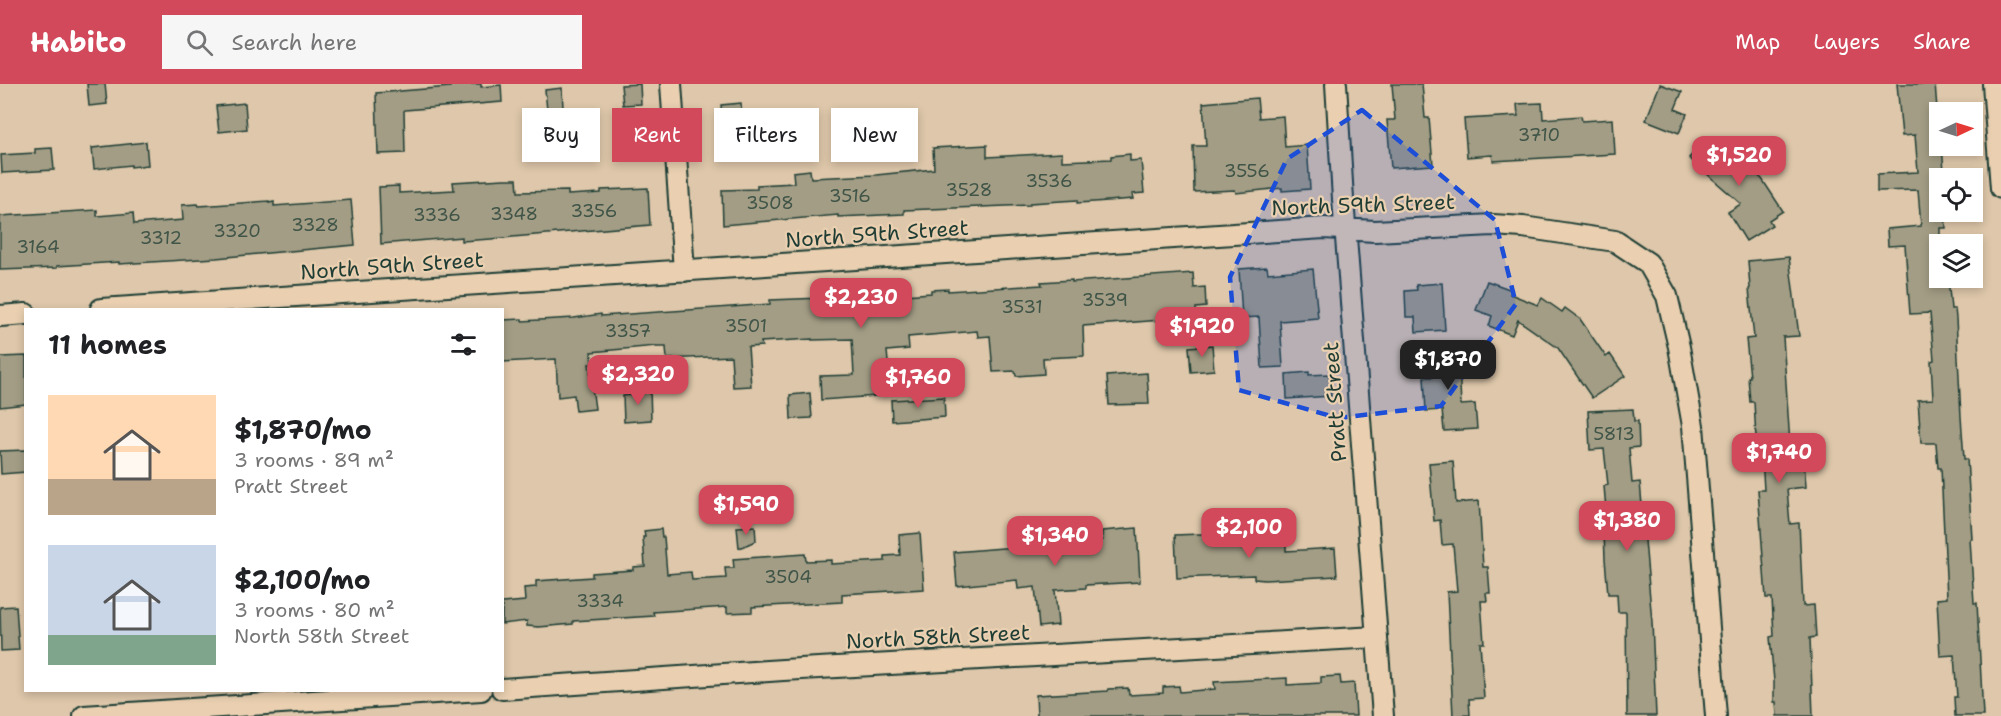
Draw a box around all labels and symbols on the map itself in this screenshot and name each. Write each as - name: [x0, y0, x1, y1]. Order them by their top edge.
- north arrow: [1929, 102, 1983, 156]
- house number: 3710: [1518, 123, 1560, 147]
- pin: $1,520: [1690, 136, 1788, 187]
- house number: 3556: [1224, 159, 1270, 183]
- house number: 3536: [1026, 169, 1073, 193]
- house number: 3528: [946, 178, 992, 202]
- house number: 3516: [829, 184, 871, 208]
- street label: North 59th Street: [1271, 188, 1455, 222]
- house number: 3508: [746, 191, 794, 215]
- house number: 3356: [571, 199, 617, 223]
- house number: 3348: [490, 202, 538, 226]
- house number: 3336: [413, 203, 461, 227]
- house number: 3328: [291, 213, 339, 237]
- street label: North 59th Street: [784, 214, 970, 254]
- house number: 3320: [213, 219, 261, 243]
- house number: 3312: [140, 226, 182, 250]
- house number: 3164: [16, 235, 60, 259]
- street label: North 59th Street: [299, 246, 485, 286]
- pin: $2,230: [812, 278, 910, 329]
- house number: 3539: [1082, 288, 1128, 312]
- house number: 3531: [1001, 295, 1043, 319]
- pin: $1,920: [1153, 307, 1251, 358]
- house number: 3501: [725, 314, 767, 338]
- house number: 3357: [605, 319, 651, 343]
- pin: $1,870: [1399, 340, 1497, 391]
- street label: Pratt Street: [1317, 341, 1353, 463]
- pin: $2,320: [589, 355, 687, 406]
- pin: $1,760: [869, 358, 967, 409]
- house number: 5813: [1593, 422, 1635, 446]
- pin: $1,740: [1730, 433, 1828, 484]
- pin: $1,590: [697, 485, 795, 536]
- pin: $1,380: [1578, 501, 1676, 552]
- pin: $2,100: [1200, 508, 1298, 559]
- pin: $1,340: [1006, 516, 1104, 567]
- house number: 3504: [764, 565, 812, 589]
- house number: 3334: [576, 589, 624, 613]
- street label: North 58th Street: [845, 618, 1031, 656]

